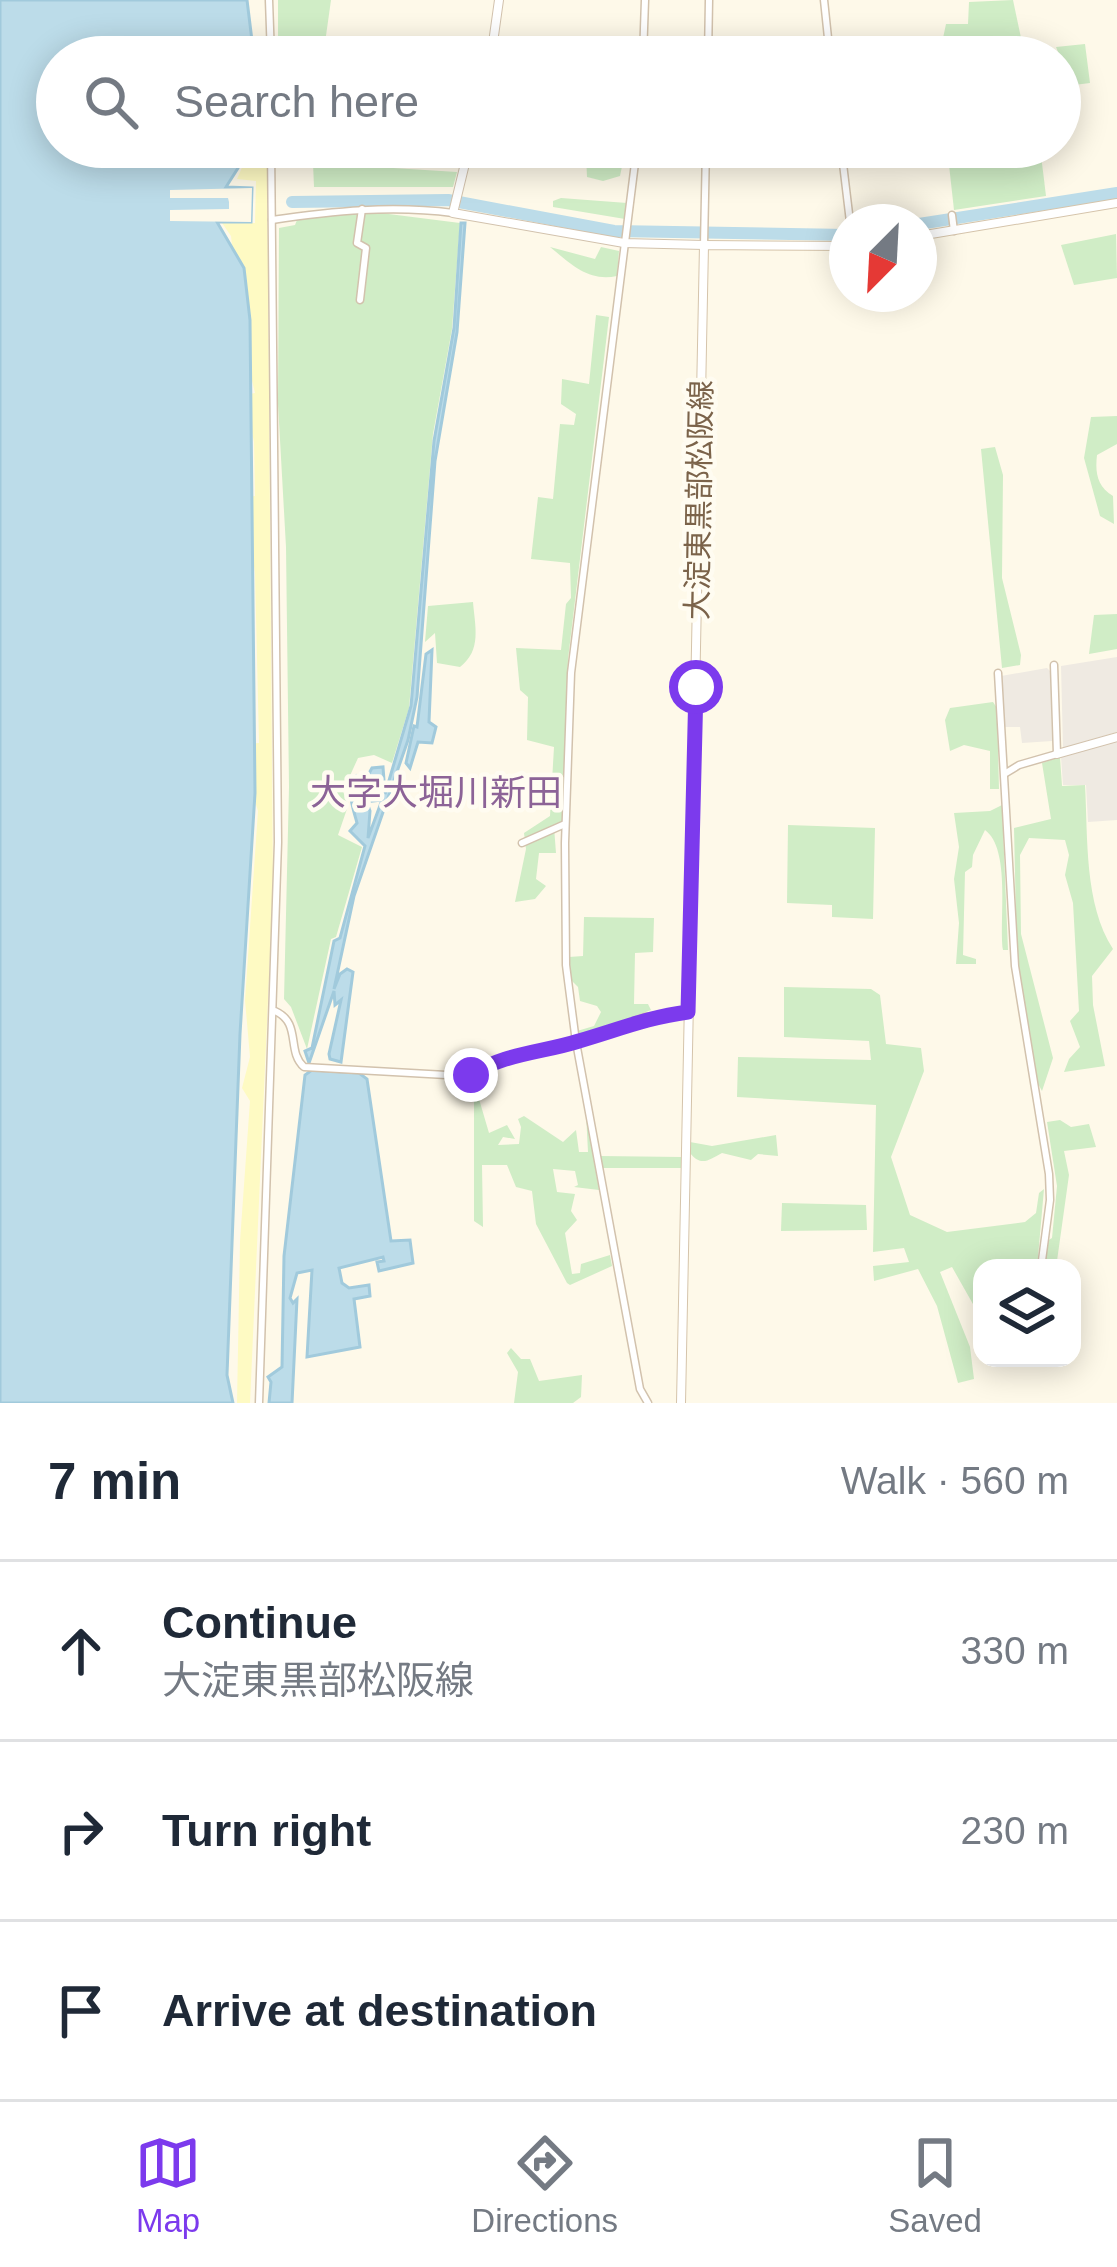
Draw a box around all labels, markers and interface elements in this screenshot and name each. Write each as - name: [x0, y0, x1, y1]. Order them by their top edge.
- search box: [36, 36, 1081, 168]
- icon: search: [78, 69, 144, 135]
- text: Search here: [174, 76, 419, 127]
- north arrow: [829, 204, 937, 312]
- street label: 大淀東黒部松阪線: [680, 380, 718, 620]
- route start: [669, 660, 723, 714]
- district label: 大字大堀川新田: [310, 772, 562, 813]
- route end: [444, 1048, 498, 1102]
- map controls: [973, 1259, 1081, 1367]
- button: layers: [973, 1259, 1081, 1367]
- text: 7 min: [48, 1453, 181, 1510]
- text: Walk · 560 m: [841, 1459, 1069, 1502]
- text: Continue: [162, 1597, 357, 1648]
- icon: ahead: [48, 1618, 114, 1684]
- text: 330 m: [961, 1629, 1069, 1672]
- text: 大淀東黒部松阪線: [162, 1659, 474, 1702]
- icon: right: [48, 1798, 114, 1864]
- text: Turn right: [162, 1805, 371, 1856]
- text: 230 m: [961, 1809, 1069, 1852]
- icon: arrive: [48, 1978, 114, 2044]
- text: Arrive at destination: [162, 1985, 597, 2036]
- tab: Map: [135, 2130, 201, 2240]
- tab: Directions: [471, 2130, 618, 2240]
- tab: Saved: [888, 2130, 982, 2240]

